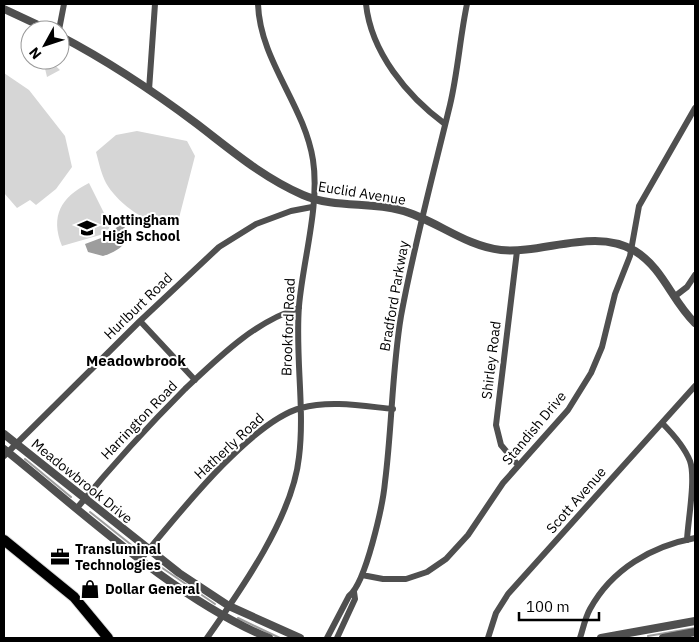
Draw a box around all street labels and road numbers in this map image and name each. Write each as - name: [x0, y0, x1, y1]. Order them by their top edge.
- street label: Euclid Avenue: [317, 177, 407, 209]
- street label: Bradford Parkway: [375, 239, 413, 353]
- street label: Hurlburt Road: [100, 269, 176, 343]
- street label: Brookford Road: [277, 278, 299, 376]
- street label: Shirley Road: [477, 320, 505, 400]
- street label: Harrington Road: [97, 377, 181, 463]
- street label: Standish Drive: [498, 387, 570, 469]
- street label: Hatherly Road: [190, 409, 268, 483]
- street label: Meadowbrook Drive: [28, 435, 137, 528]
- street label: Scott Avenue: [542, 463, 610, 537]

